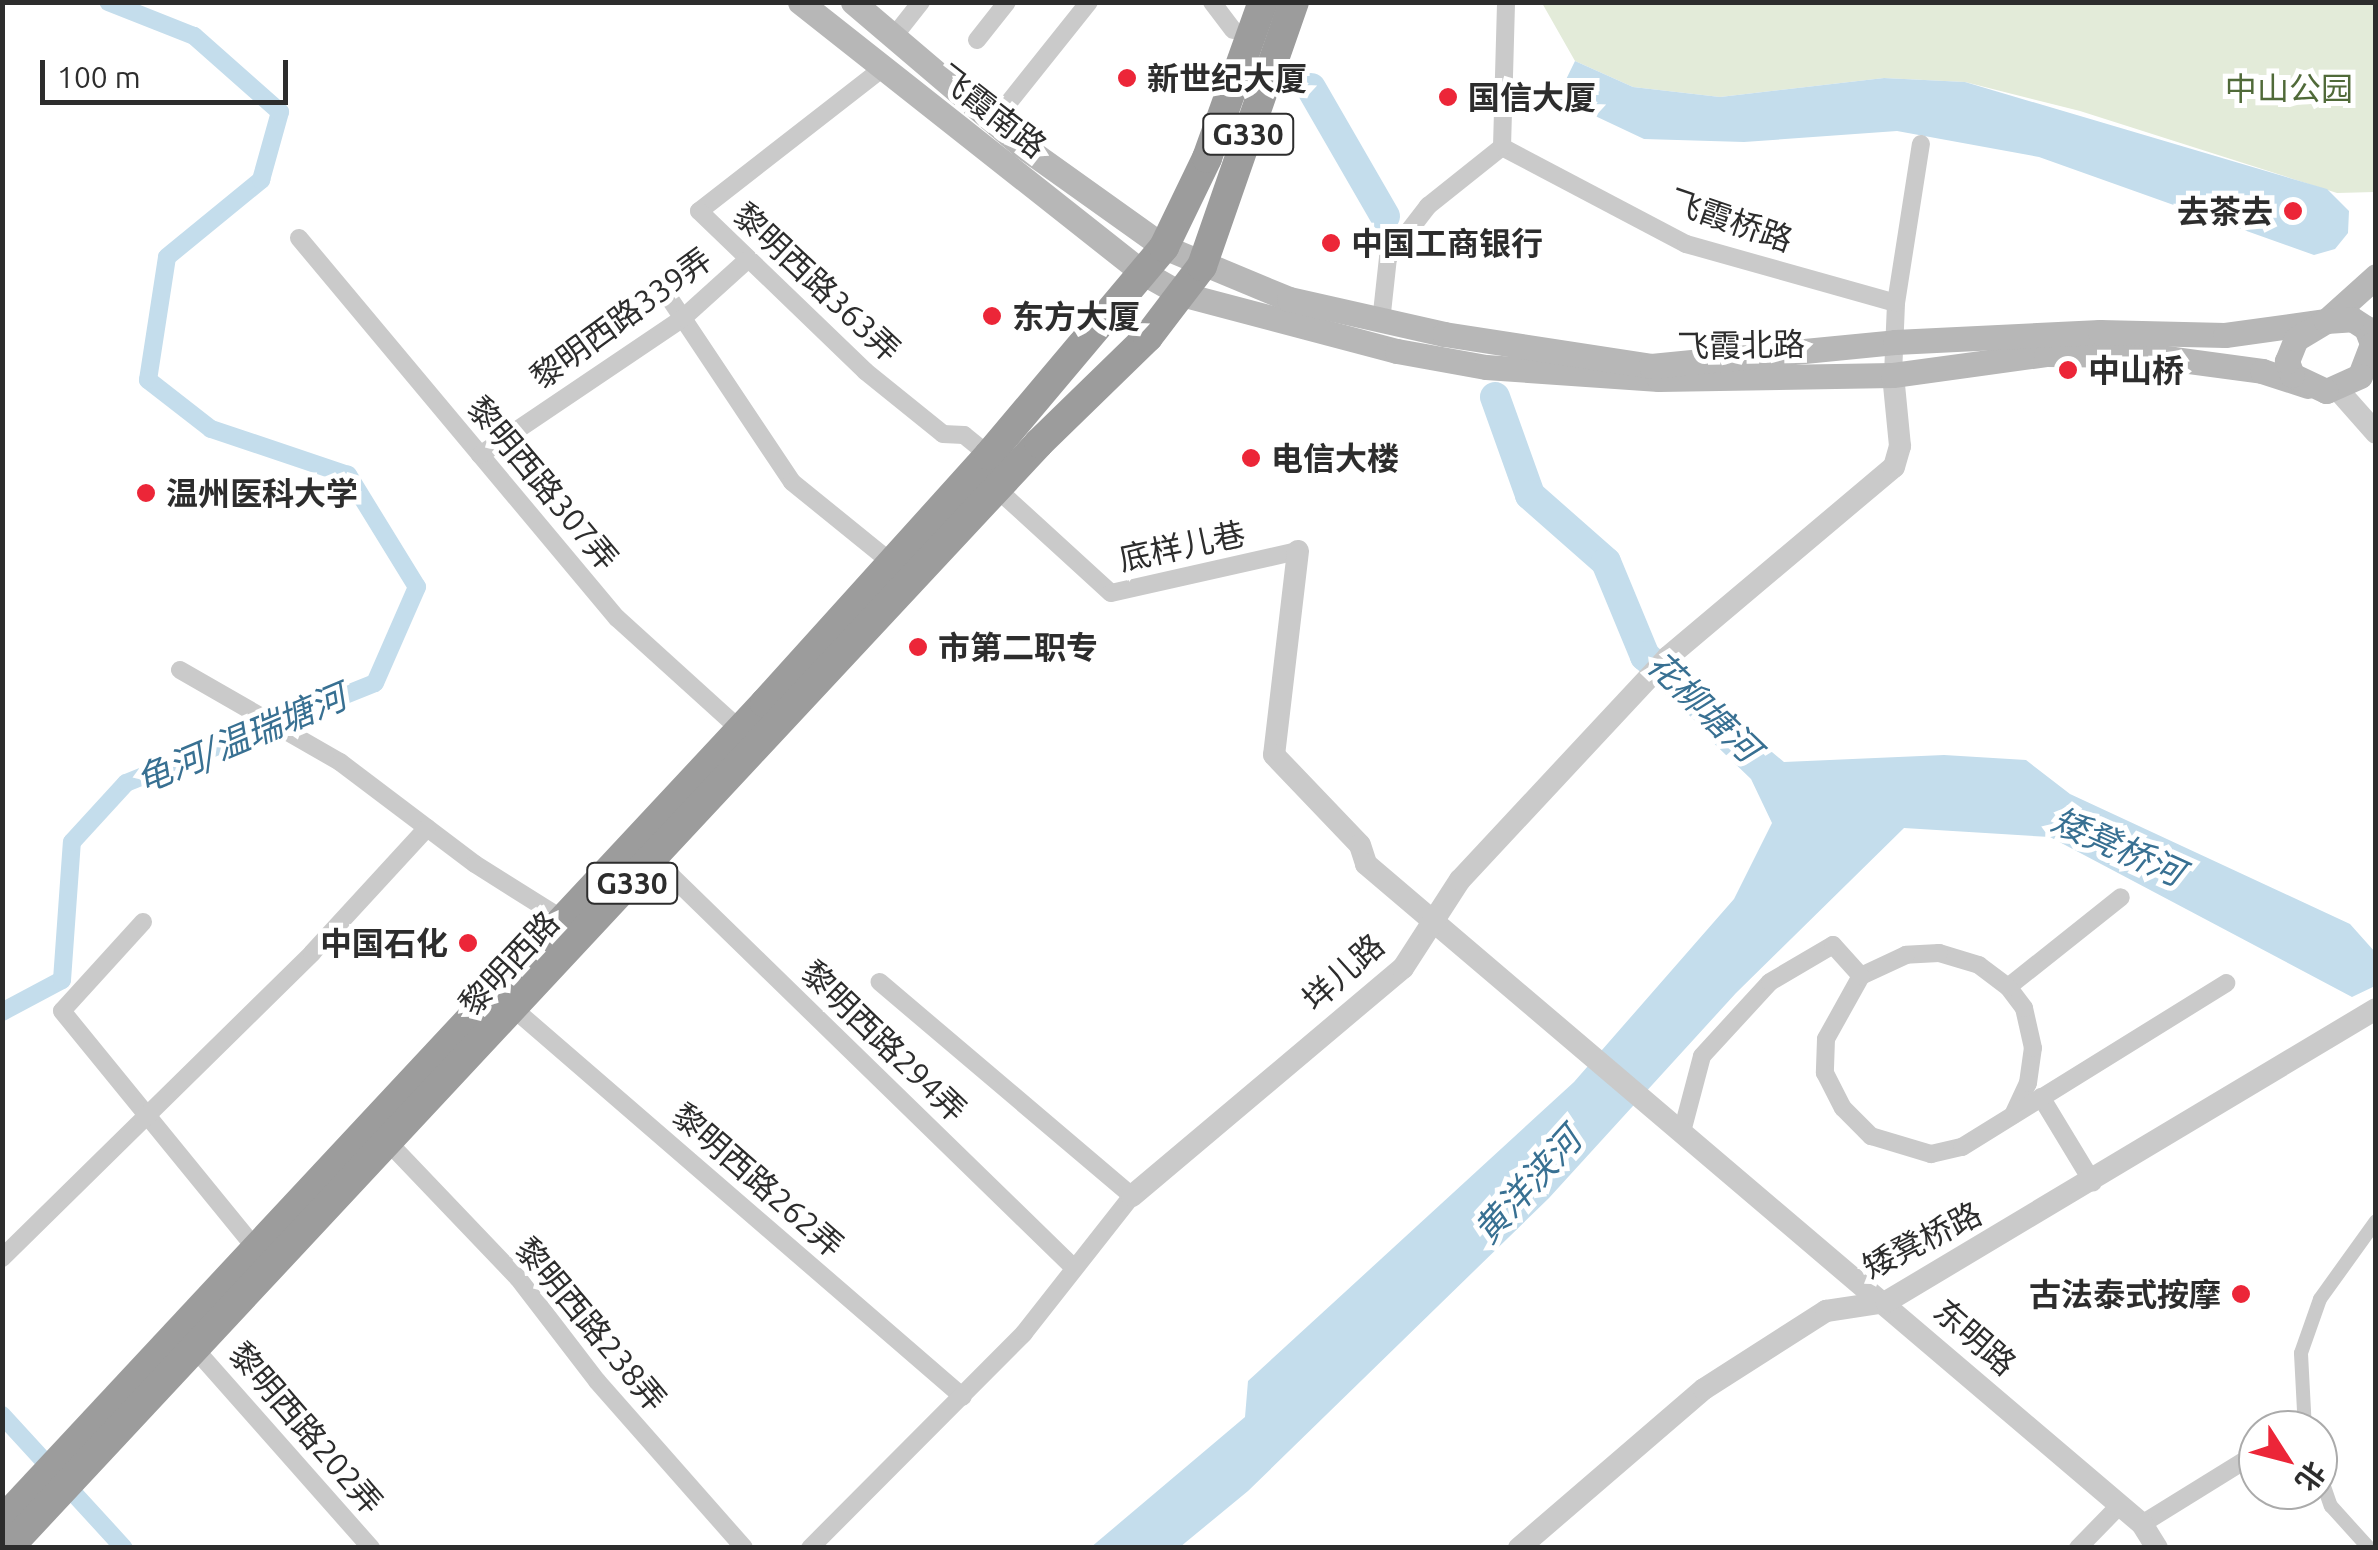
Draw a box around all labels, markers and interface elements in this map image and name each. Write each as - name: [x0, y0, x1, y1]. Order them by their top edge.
- scale bar: [45, 40, 292, 102]
- street label: 飞霞南路: [930, 56, 1054, 166]
- place label: 新世纪大厦: [1147, 59, 1307, 97]
- text: 100 m: [57, 60, 141, 94]
- marker: 新世纪大厦: [1116, 67, 1138, 89]
- park label: 中山公园: [2225, 69, 2353, 107]
- place label: 国信大厦: [1468, 78, 1596, 116]
- marker: 国信大厦: [1437, 86, 1459, 108]
- road number: G330: [1200, 109, 1296, 159]
- street label: 飞霞桥路: [1664, 181, 1798, 259]
- place label: 去茶去: [2177, 192, 2273, 230]
- street label: 黎明西路363弄: [726, 195, 908, 369]
- marker: 去茶去: [2282, 200, 2304, 222]
- place label: 中国工商银行: [1351, 224, 1543, 262]
- marker: 中国工商银行: [1320, 232, 1342, 254]
- street label: 黎明西路339弄: [523, 240, 719, 396]
- place label: 东方大厦: [1012, 297, 1140, 335]
- marker: 东方大厦: [981, 305, 1003, 327]
- street label: 飞霞北路: [1677, 325, 1805, 365]
- place label: 中山桥: [2088, 351, 2184, 389]
- marker: 中山桥: [2057, 359, 2079, 381]
- street label: 黎明西路307弄: [459, 389, 627, 577]
- place label: 电信大楼: [1271, 439, 1399, 477]
- marker: 电信大楼: [1240, 447, 1262, 469]
- place label: 温州医科大学: [166, 474, 358, 512]
- marker: 温州医科大学: [135, 482, 157, 504]
- street label: 底样儿巷: [1115, 514, 1249, 578]
- place label: 市第二职专: [938, 628, 1098, 666]
- marker: 市第二职专: [907, 636, 929, 658]
- water label: 花柳塘河: [1639, 642, 1769, 770]
- water label: 龟河/温瑞塘河: [130, 675, 352, 801]
- water label: 矮凳桥河: [2046, 798, 2190, 894]
- road number: G330: [584, 858, 680, 908]
- street label: 黎明西路: [451, 903, 567, 1023]
- place label: 中国石化: [320, 924, 448, 962]
- street label: 垟儿路: [1294, 926, 1392, 1018]
- marker: 中国石化: [457, 932, 479, 954]
- street label: 黎明西路294弄: [794, 953, 974, 1129]
- street label: 黎明西路262弄: [665, 1095, 851, 1265]
- water label: 黄洋浃河: [1465, 1119, 1589, 1251]
- street label: 矮凳桥路: [1856, 1194, 1988, 1286]
- street label: 黎明西路238弄: [507, 1230, 675, 1418]
- place label: 古法泰式按摩: [2029, 1275, 2221, 1313]
- marker: 古法泰式按摩: [2230, 1283, 2252, 1305]
- street label: 东明路: [1926, 1291, 2024, 1383]
- street label: 黎明西路202弄: [221, 1335, 391, 1521]
- north arrow: [2238, 1410, 2338, 1510]
- text: 北: [2290, 1456, 2332, 1497]

